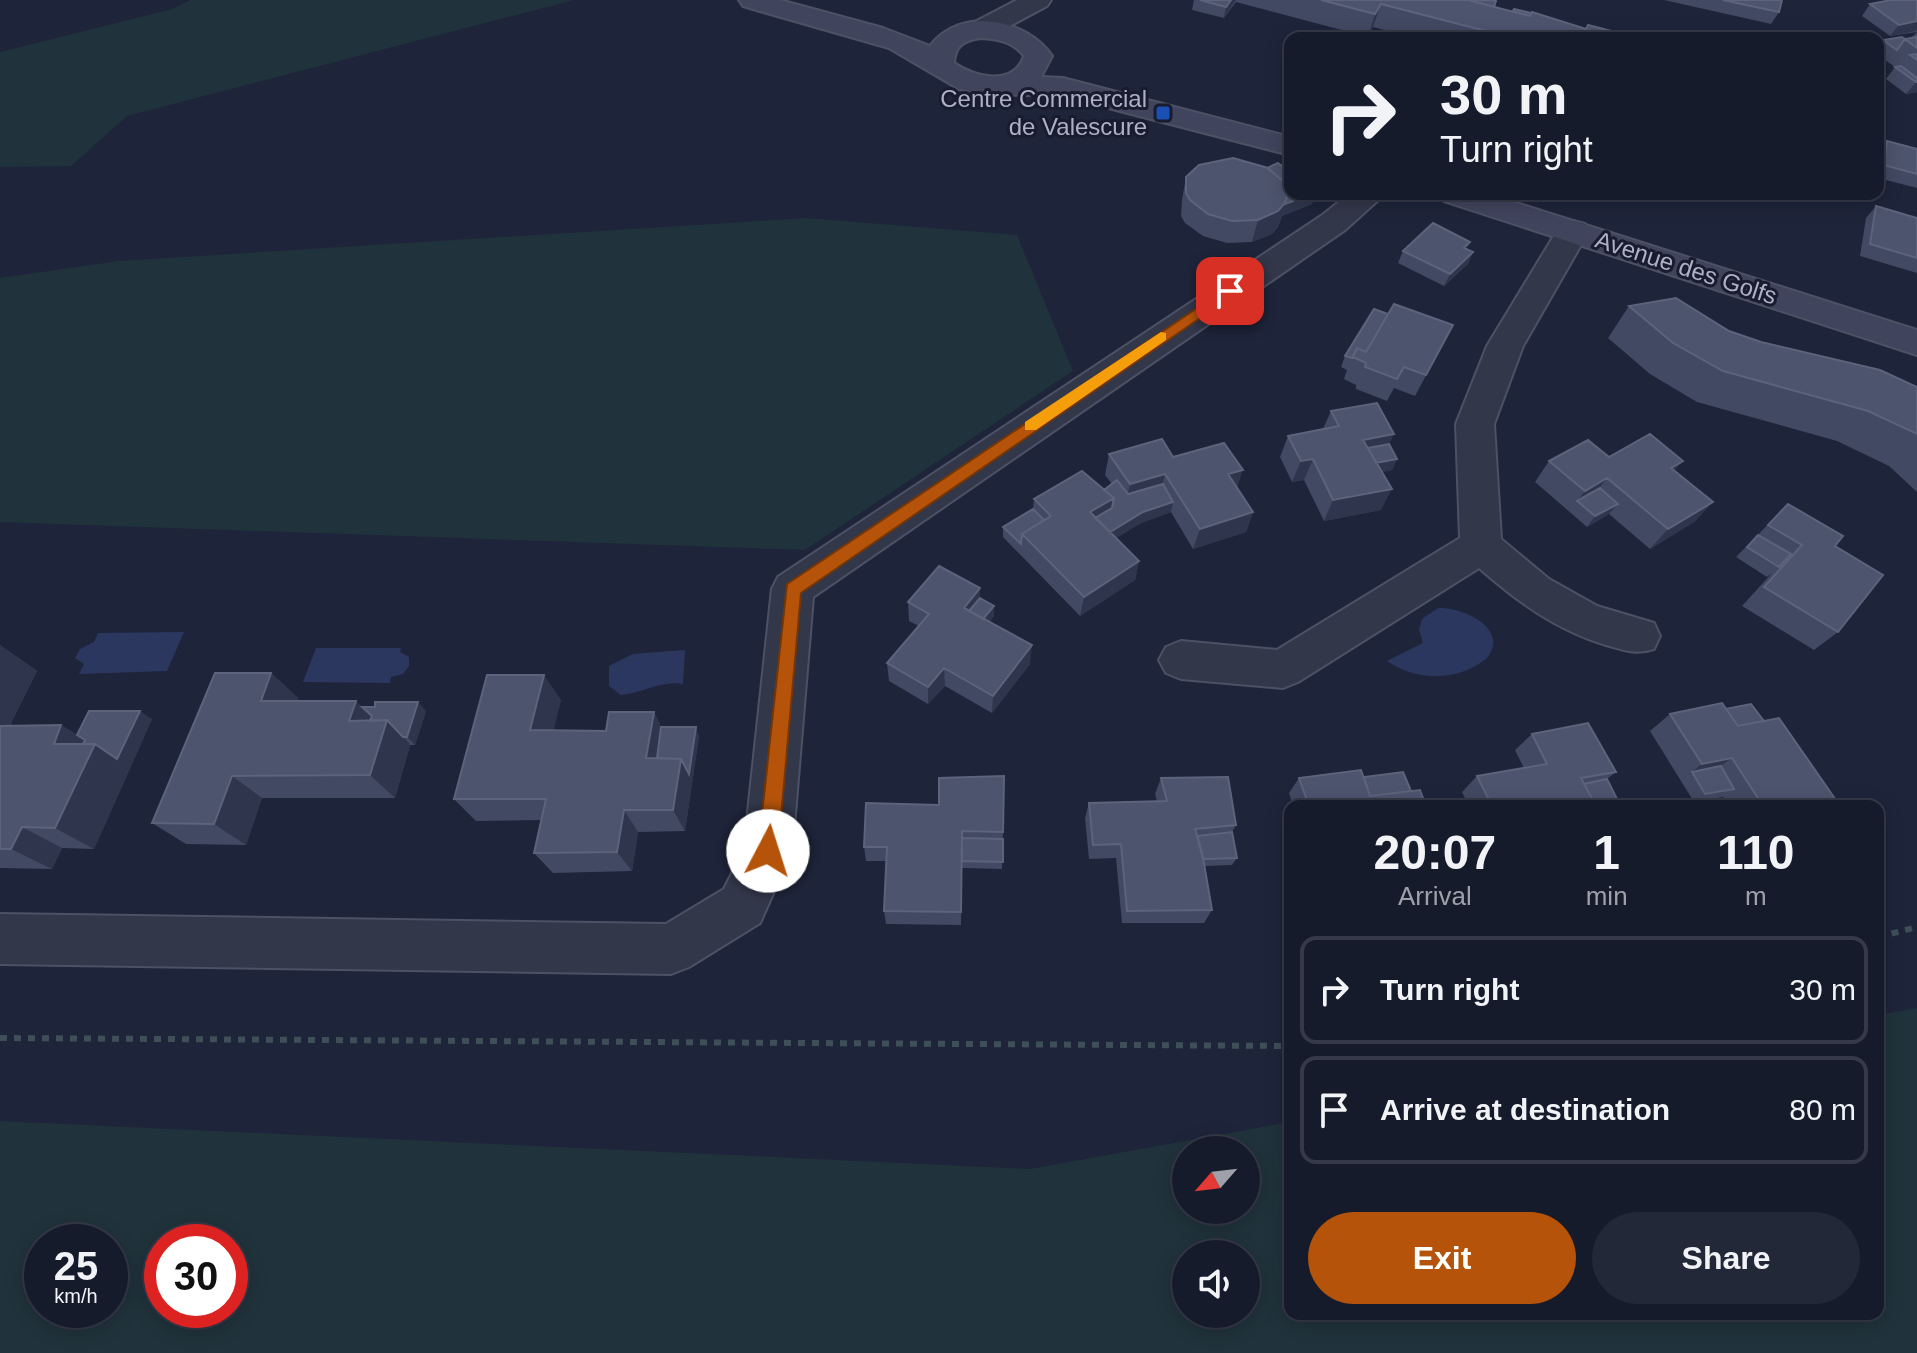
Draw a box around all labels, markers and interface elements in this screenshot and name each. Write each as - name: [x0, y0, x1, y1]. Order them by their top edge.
- text: 30 m: [1440, 63, 1568, 126]
- icon: right: [1308, 64, 1412, 168]
- place label: Centre Commercial de Valescure: [940, 85, 1147, 140]
- marker: Centre Commercial de Valescure: [1154, 104, 1172, 122]
- text: Turn right: [1440, 129, 1593, 170]
- street label: Avenue des Golfs: [1592, 225, 1780, 310]
- pin: [1196, 257, 1264, 325]
- icon: arrive: [1208, 269, 1252, 313]
- position arrow: [726, 809, 810, 893]
- text: 20:07: [1373, 826, 1496, 879]
- text: 1: [1593, 826, 1620, 879]
- text: 110: [1717, 826, 1795, 879]
- text: Arrival: [1398, 881, 1472, 911]
- text: min: [1586, 881, 1628, 911]
- text: m: [1745, 881, 1767, 911]
- icon: right: [1312, 968, 1356, 1012]
- text: Turn right: [1380, 973, 1519, 1006]
- text: 30 m: [1789, 973, 1856, 1006]
- icon: arrive: [1312, 1088, 1356, 1132]
- text: Arrive at destination: [1380, 1093, 1670, 1126]
- text: 80 m: [1789, 1093, 1856, 1126]
- north arrow: [1172, 1136, 1260, 1224]
- map controls: [1172, 1136, 1260, 1328]
- button: Exit: [1308, 1212, 1576, 1304]
- button: Share: [1592, 1212, 1860, 1304]
- speed limit sign: 30: [144, 1224, 248, 1328]
- button: sound: [1172, 1240, 1260, 1328]
- text: 25: [54, 1244, 98, 1288]
- text: km/h: [54, 1285, 98, 1307]

